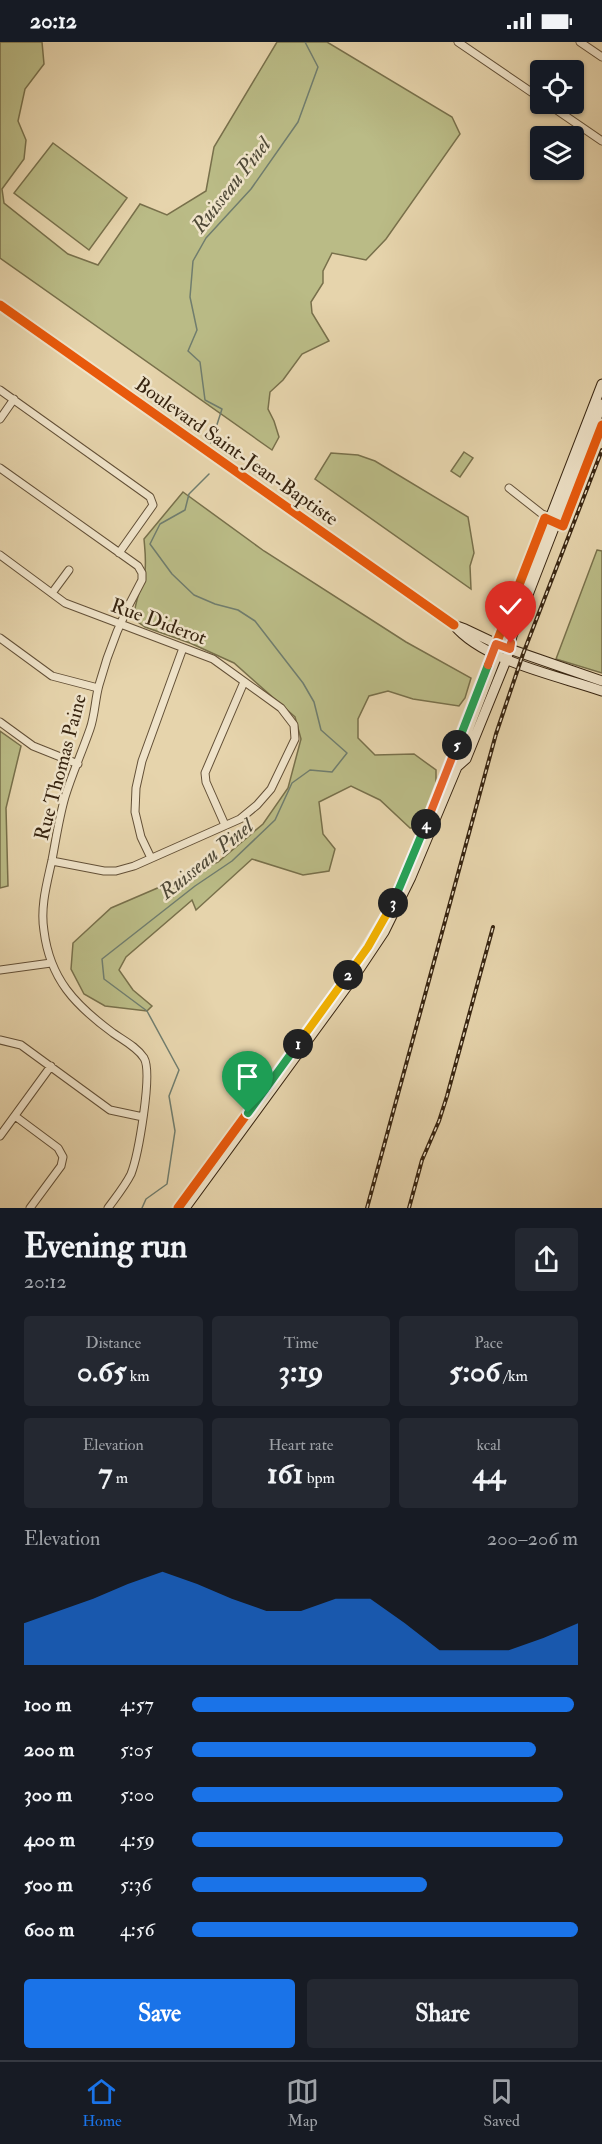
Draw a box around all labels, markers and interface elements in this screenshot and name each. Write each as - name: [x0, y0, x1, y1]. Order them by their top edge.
- text: 20:12: [30, 7, 77, 35]
- map controls: [530, 60, 584, 180]
- button: locate: [530, 60, 584, 114]
- button: layers: [530, 126, 584, 180]
- water label: Ruisseau Pinel: [185, 131, 278, 239]
- street label: Boulevard Saint-Jean-Baptiste: [130, 372, 343, 532]
- pin: [485, 581, 536, 643]
- icon: check: [494, 590, 527, 623]
- street label: Rue Diderot: [107, 593, 211, 651]
- street label: Rue Thomas Paine: [29, 691, 92, 843]
- pin: 5: [442, 730, 472, 760]
- text: 5: [453, 735, 461, 755]
- pin: 4: [411, 809, 441, 839]
- water label: Ruisseau Pinel: [153, 812, 261, 906]
- text: 4: [422, 814, 430, 834]
- pin: 3: [378, 888, 408, 918]
- text: 3: [390, 893, 396, 913]
- pin: 2: [333, 960, 363, 990]
- text: 2: [344, 965, 352, 985]
- pin: 1: [283, 1029, 313, 1059]
- text: 1: [295, 1034, 301, 1054]
- pin: [222, 1051, 273, 1113]
- icon: arrive: [231, 1060, 264, 1093]
- text: Evening run: [24, 1226, 187, 1267]
- button: share: [515, 1228, 578, 1291]
- text: 20:12: [24, 1269, 67, 1294]
- text: Distance: [85, 1333, 141, 1353]
- text: Time: [284, 1333, 318, 1353]
- text: Pace: [474, 1333, 503, 1353]
- text: 0.65: [77, 1353, 126, 1390]
- text: 3:19: [279, 1353, 323, 1390]
- text: 5:06: [449, 1353, 500, 1390]
- text: km: [126, 1366, 150, 1386]
- text: /km: [500, 1366, 528, 1386]
- text: Elevation: [83, 1435, 144, 1455]
- text: Heart rate: [268, 1435, 334, 1455]
- text: kcal: [476, 1435, 501, 1455]
- text: 7: [99, 1455, 112, 1492]
- text: 161: [267, 1455, 303, 1492]
- text: 44: [472, 1455, 505, 1492]
- text: m: [112, 1468, 128, 1488]
- text: bpm: [303, 1468, 335, 1488]
- text: Elevation: [24, 1526, 100, 1551]
- text: 200–206 m: [487, 1526, 578, 1551]
- text: 100 m: [24, 1692, 71, 1717]
- text: 4:57: [120, 1692, 154, 1717]
- text: 200 m: [24, 1737, 74, 1762]
- text: 5:05: [120, 1737, 153, 1762]
- text: 300 m: [24, 1782, 72, 1807]
- text: 5:00: [120, 1782, 154, 1807]
- text: 400 m: [24, 1827, 75, 1852]
- text: 4:59: [120, 1827, 155, 1852]
- text: 500 m: [24, 1872, 73, 1897]
- text: 5:36: [120, 1872, 152, 1897]
- text: 600 m: [24, 1917, 74, 1942]
- text: 4:56: [120, 1917, 155, 1942]
- button: Save: [24, 1979, 295, 2048]
- button: Share: [307, 1979, 578, 2048]
- tab: Home: [82, 2075, 122, 2131]
- tab: Map: [286, 2075, 319, 2131]
- tab: Saved: [483, 2075, 520, 2131]

